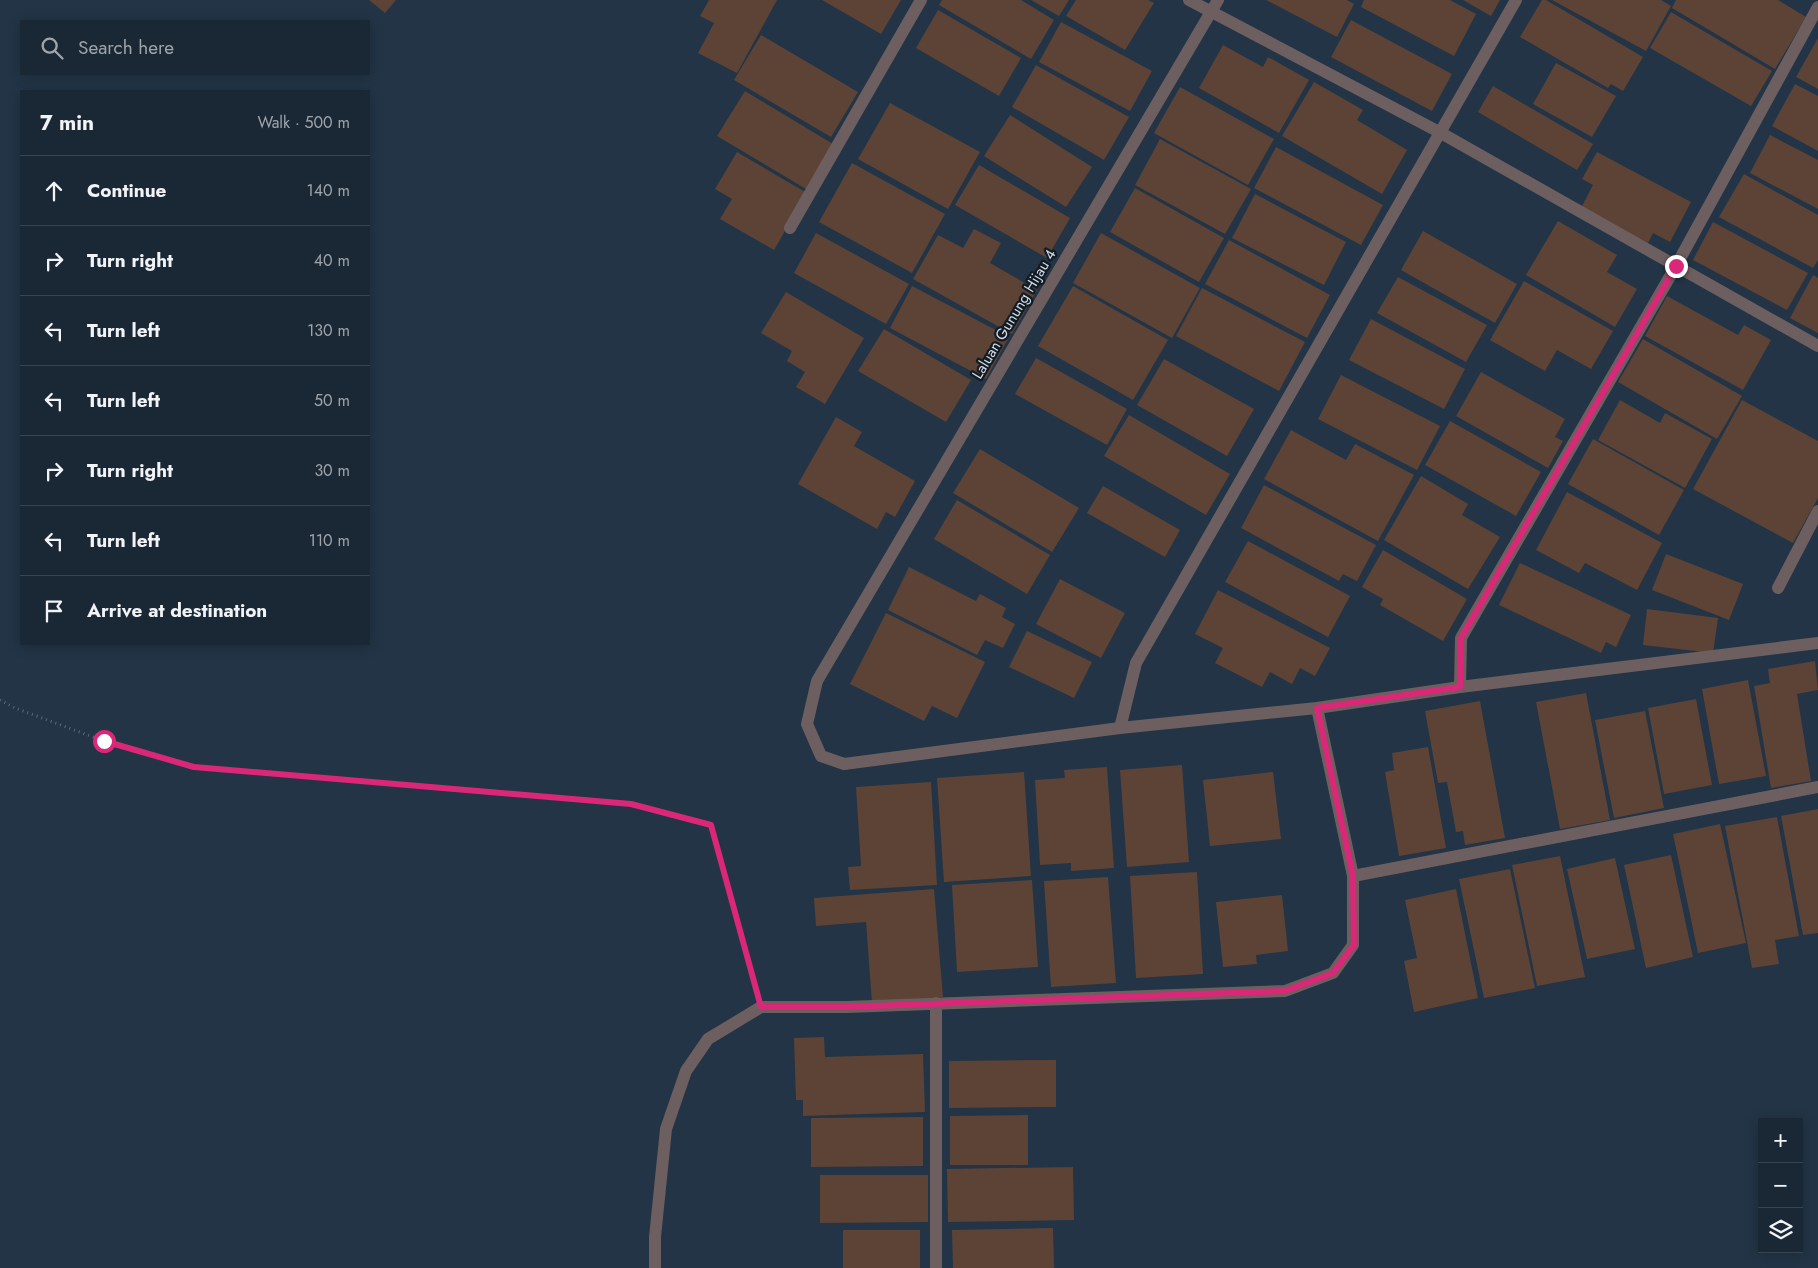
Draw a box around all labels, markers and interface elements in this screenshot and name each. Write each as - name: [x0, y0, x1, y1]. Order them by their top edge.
- search box: [20, 20, 370, 75]
- icon: search: [38, 34, 66, 62]
- text: Search here: [78, 34, 174, 61]
- text: 7 min: [40, 108, 94, 138]
- text: Walk · 500 m: [257, 111, 350, 134]
- icon: ahead: [40, 177, 68, 205]
- text: Continue: [87, 177, 166, 204]
- text: 140 m: [307, 179, 350, 202]
- street label: Laluan Gunung Hijau 4: [967, 245, 1062, 383]
- icon: right: [40, 247, 68, 275]
- text: Turn right: [87, 247, 173, 274]
- text: 40 m: [314, 249, 350, 272]
- route end: [1665, 255, 1688, 278]
- icon: left: [40, 317, 68, 345]
- text: Turn left: [87, 317, 160, 344]
- text: 130 m: [307, 319, 350, 342]
- icon: left: [40, 387, 68, 415]
- text: Turn left: [87, 387, 160, 414]
- text: 50 m: [314, 389, 350, 412]
- icon: right: [40, 457, 68, 485]
- text: Turn right: [87, 457, 173, 484]
- text: 30 m: [314, 459, 350, 482]
- icon: left: [40, 527, 68, 555]
- text: Turn left: [87, 527, 160, 554]
- text: 110 m: [309, 529, 350, 552]
- icon: arrive: [40, 597, 68, 625]
- text: Arrive at destination: [87, 597, 267, 624]
- route start: [93, 730, 116, 753]
- map controls: [1758, 1118, 1803, 1253]
- button: +: [1758, 1118, 1803, 1163]
- button: −: [1758, 1163, 1803, 1208]
- button: layers: [1758, 1208, 1803, 1253]

